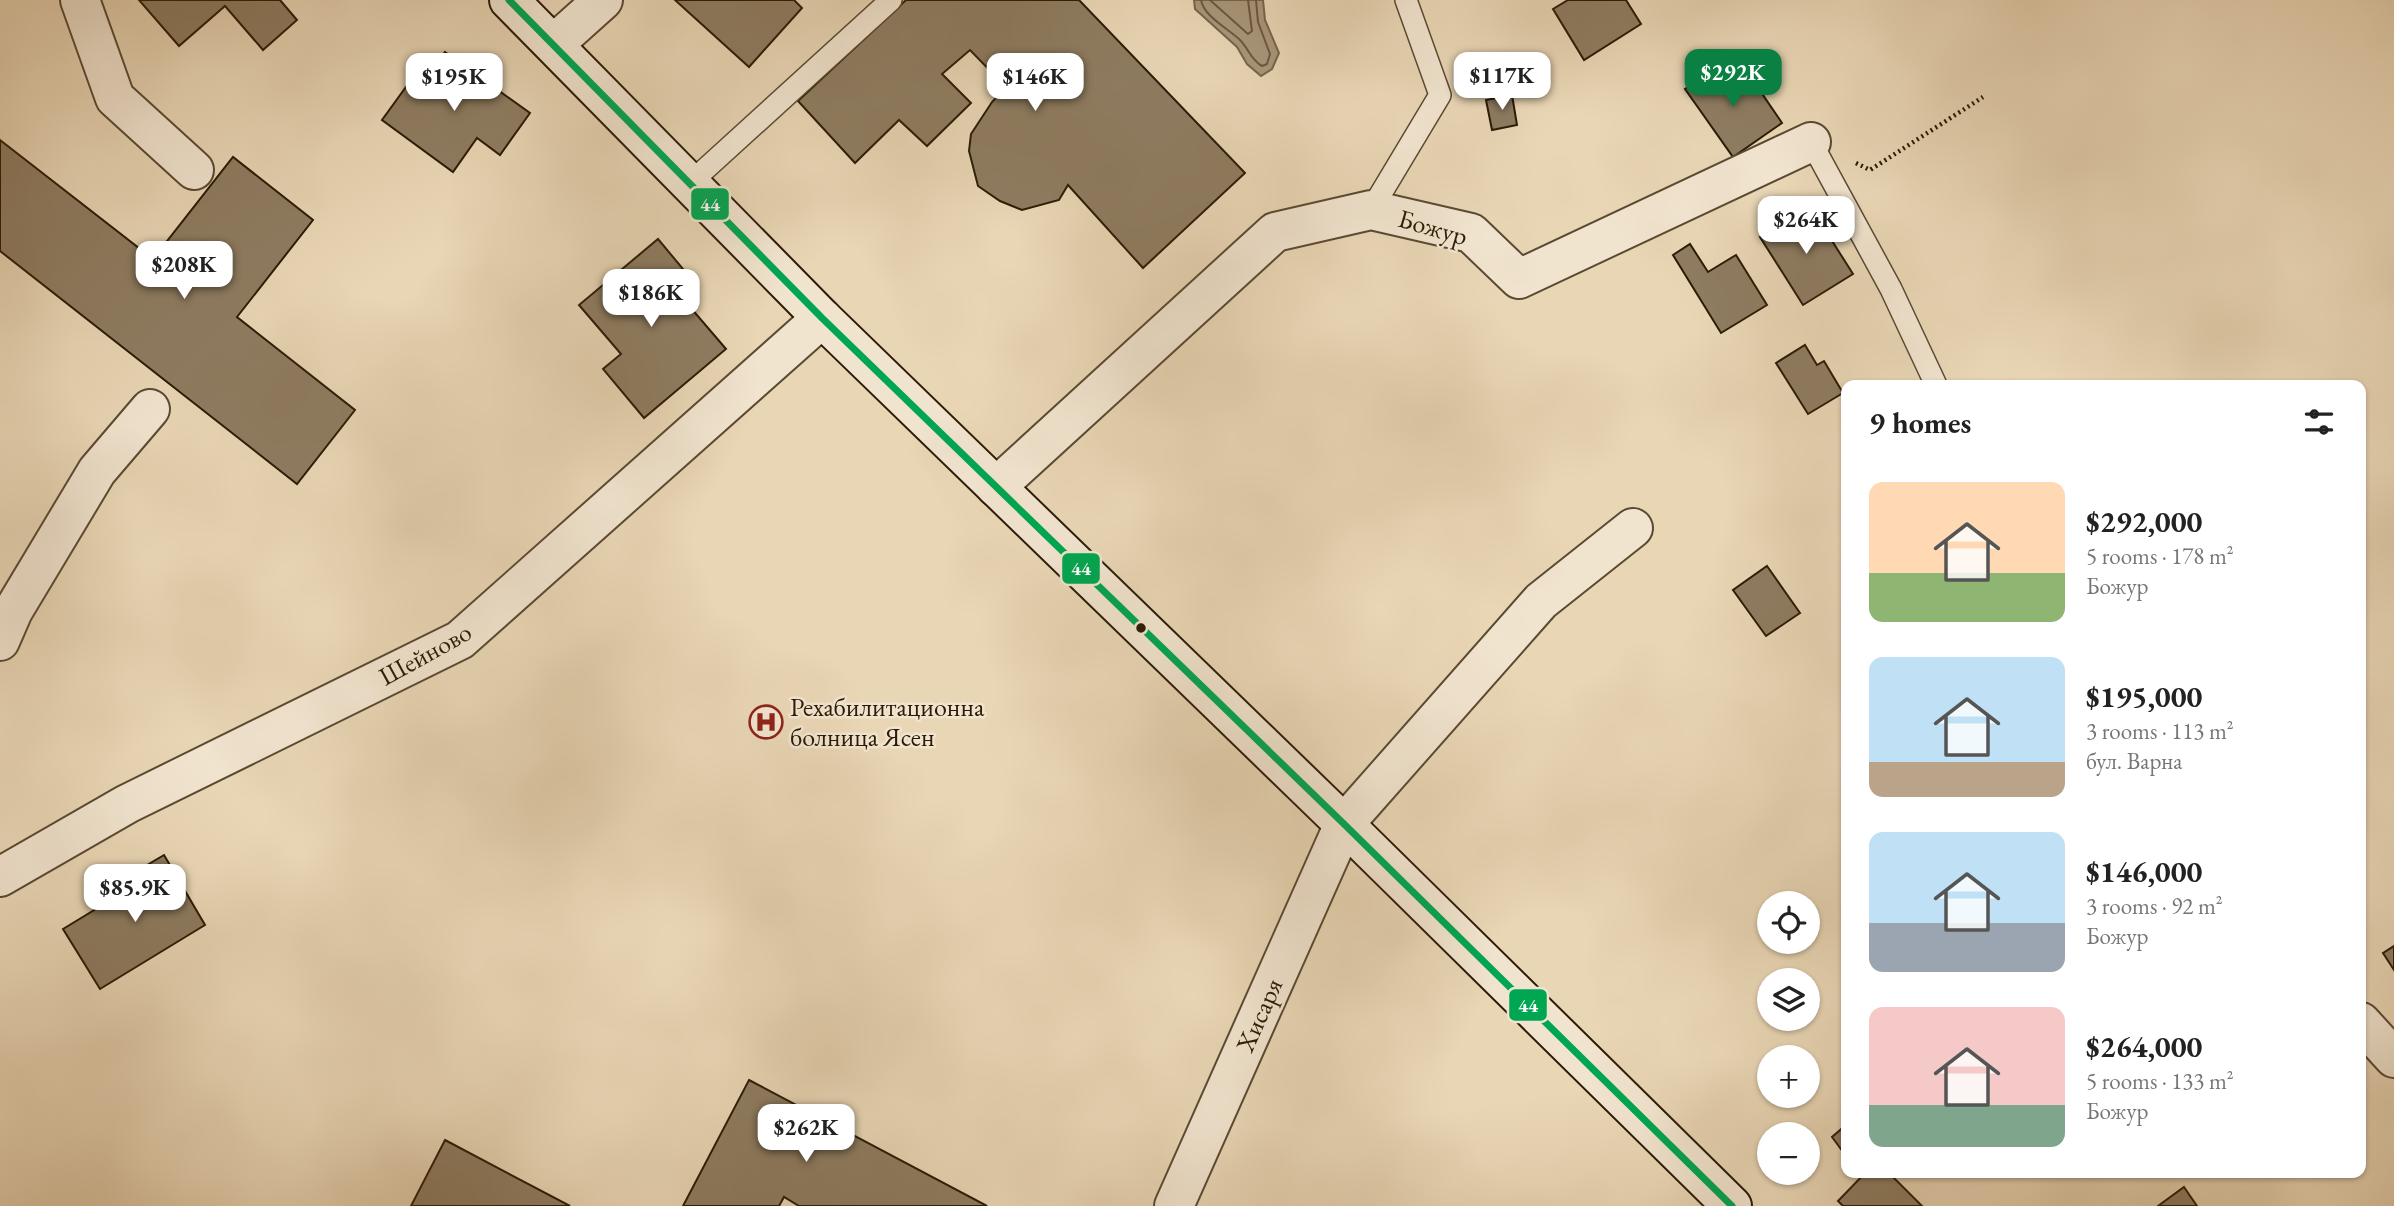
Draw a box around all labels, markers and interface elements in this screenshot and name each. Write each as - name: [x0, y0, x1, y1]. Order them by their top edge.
- pin: $292K: [1684, 50, 1782, 109]
- pin: $117K: [1453, 52, 1551, 112]
- pin: $195K: [405, 54, 503, 113]
- pin: $146K: [986, 54, 1084, 113]
- text: $292K: [1701, 57, 1765, 87]
- text: $117K: [1470, 60, 1534, 90]
- text: $195K: [422, 61, 486, 91]
- text: $146K: [1003, 61, 1067, 91]
- line badge: 44: [690, 187, 730, 221]
- text: 44: [700, 192, 721, 217]
- pin: $264K: [1757, 196, 1855, 256]
- street label: Божур: [1394, 201, 1472, 253]
- text: $264K: [1774, 204, 1838, 234]
- pin: $208K: [135, 242, 233, 301]
- text: $208K: [152, 249, 216, 279]
- pin: $186K: [602, 270, 700, 329]
- text: $186K: [619, 277, 683, 307]
- text: 9 homes: [1869, 403, 1971, 442]
- icon: filters: [2300, 403, 2338, 441]
- text: $292,000: [2086, 502, 2202, 541]
- icon: home: [1925, 510, 2009, 594]
- text: 5 rooms · 178 m²: [2086, 541, 2234, 571]
- line badge: 44: [1061, 552, 1101, 585]
- text: 44: [1071, 556, 1092, 581]
- text: Божур: [2086, 571, 2148, 601]
- street label: Шейново: [373, 615, 477, 693]
- unlabelled marker: [1134, 621, 1148, 635]
- text: $195,000: [2086, 677, 2202, 716]
- icon: home: [1925, 685, 2009, 769]
- place label: Рехабилитационна болница Ясен: [790, 690, 985, 754]
- hospital icon: Рехабилитационна болница Ясен: [747, 703, 785, 741]
- text: 3 rooms · 113 m²: [2086, 716, 2234, 746]
- text: бул. Варна: [2086, 746, 2183, 776]
- text: $146,000: [2086, 852, 2202, 891]
- icon: home: [1925, 860, 2009, 944]
- pin: $85.9K: [78, 864, 192, 924]
- text: $85.9K: [100, 872, 170, 902]
- map controls: [1757, 891, 1820, 1185]
- button: locate: [1757, 891, 1820, 954]
- text: 3 rooms · 92 m²: [2086, 891, 2223, 921]
- text: Божур: [2086, 921, 2148, 951]
- button: layers: [1757, 968, 1820, 1031]
- street label: Хисаря: [1227, 973, 1290, 1058]
- line badge: 44: [1508, 988, 1548, 1022]
- text: 44: [1518, 993, 1539, 1018]
- text: $264,000: [2086, 1027, 2202, 1066]
- icon: home: [1925, 1035, 2009, 1119]
- button: +: [1757, 1045, 1820, 1108]
- text: 5 rooms · 133 m²: [2086, 1066, 2234, 1096]
- text: Божур: [2086, 1096, 2148, 1126]
- pin: $262K: [757, 1104, 855, 1164]
- text: $262K: [774, 1112, 838, 1142]
- button: −: [1757, 1122, 1820, 1185]

